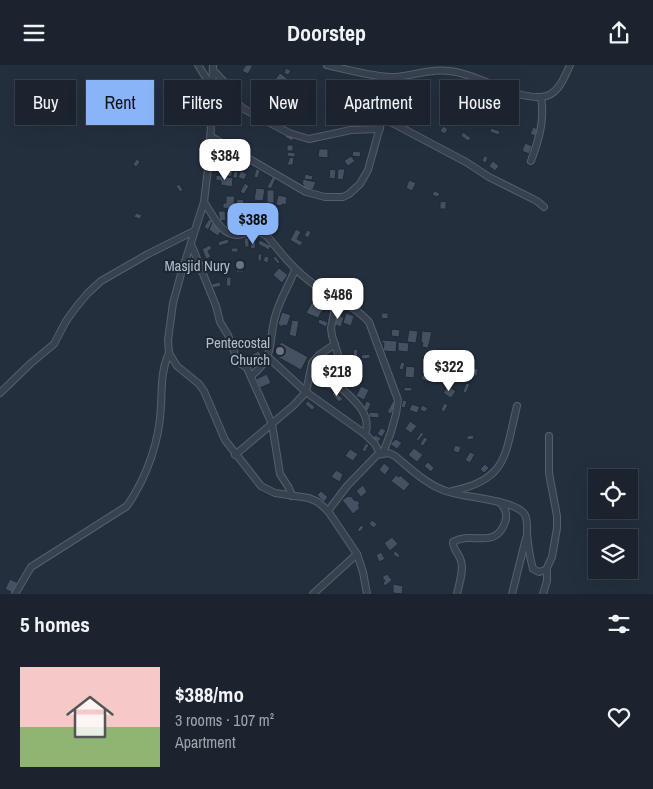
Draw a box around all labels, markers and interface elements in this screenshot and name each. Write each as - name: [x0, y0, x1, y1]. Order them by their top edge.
- text: Doorstep: [287, 18, 366, 48]
- icon: menu: [20, 19, 48, 47]
- icon: share: [605, 19, 633, 47]
- chip: Buy: [15, 80, 76, 125]
- chip: Rent: [86, 80, 154, 125]
- chip: Filters: [164, 80, 241, 125]
- chip: New: [251, 80, 316, 125]
- chip: Apartment: [326, 80, 430, 125]
- chip: House: [440, 80, 519, 125]
- pin: $384: [195, 139, 255, 181]
- text: $384: [210, 144, 240, 166]
- pin: $388: [223, 203, 283, 245]
- text: $388: [238, 208, 268, 230]
- place label: Masjid Nury: [164, 255, 231, 276]
- marker: Masjid Nury: [234, 259, 246, 271]
- pin: $486: [308, 277, 368, 320]
- text: $486: [323, 283, 353, 305]
- place label: Pentecostal Church: [206, 332, 270, 370]
- marker: Pentecostal Church: [274, 345, 286, 357]
- pin: $322: [419, 349, 479, 392]
- pin: $218: [307, 355, 367, 397]
- text: $322: [434, 355, 464, 377]
- text: $218: [322, 360, 352, 382]
- map controls: [588, 469, 638, 579]
- button: locate: [588, 469, 638, 519]
- button: layers: [588, 529, 638, 579]
- text: 5 homes: [20, 610, 90, 639]
- icon: filters: [605, 610, 633, 638]
- text: $388/mo: [175, 680, 244, 709]
- icon: home: [60, 687, 120, 747]
- icon: heart: [605, 703, 633, 731]
- text: 3 rooms · 107 m²: [175, 709, 274, 731]
- text: Apartment: [175, 731, 236, 753]

